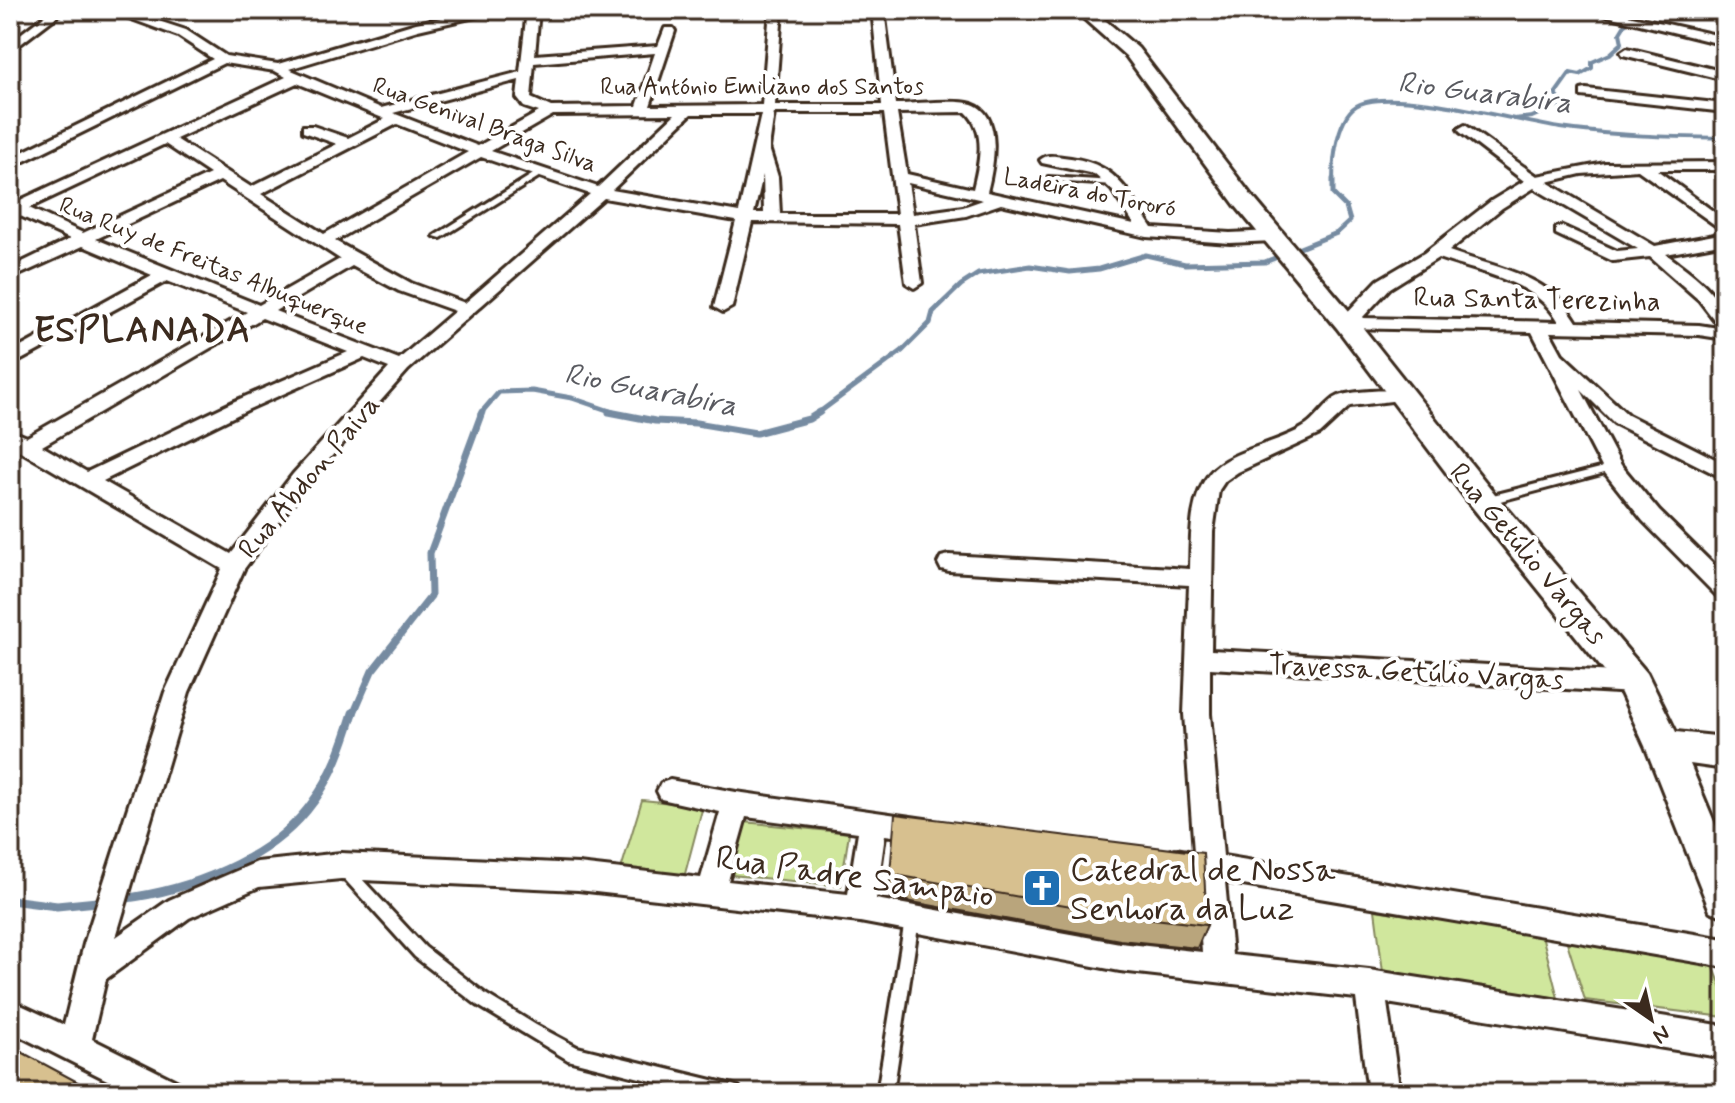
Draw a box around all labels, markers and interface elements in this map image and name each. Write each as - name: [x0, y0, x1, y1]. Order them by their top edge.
- water label: Rio Guarabira: [1396, 63, 1574, 123]
- street label: Rua Genival Braga Silva: [368, 70, 601, 180]
- street label: Rua António Emiliano dos Santos: [600, 72, 924, 103]
- street label: Ladeira do Tororó: [1001, 162, 1179, 225]
- street label: Rua Ruy de Freitas Albuquerque: [54, 190, 373, 343]
- street label: Rua Santa Terezinha: [1413, 280, 1661, 321]
- district label: ESPLANADA: [34, 308, 252, 355]
- water label: Rio Guarabira: [561, 355, 740, 426]
- street label: Rua Abdon Paiva: [231, 388, 389, 567]
- street label: Rua Getúlio Vargas: [1439, 456, 1614, 655]
- street label: Travessa Getúlio Vargas: [1267, 647, 1564, 702]
- street label: Rua Padre Sampaio: [713, 836, 997, 919]
- place label: Catedral de Nossa Senhora da Luz: [1070, 848, 1336, 932]
- church icon: Catedral de Nossa Senhora da Luz: [1021, 867, 1063, 909]
- north arrow: [1611, 979, 1691, 1059]
- text: N: [1647, 1018, 1675, 1050]

